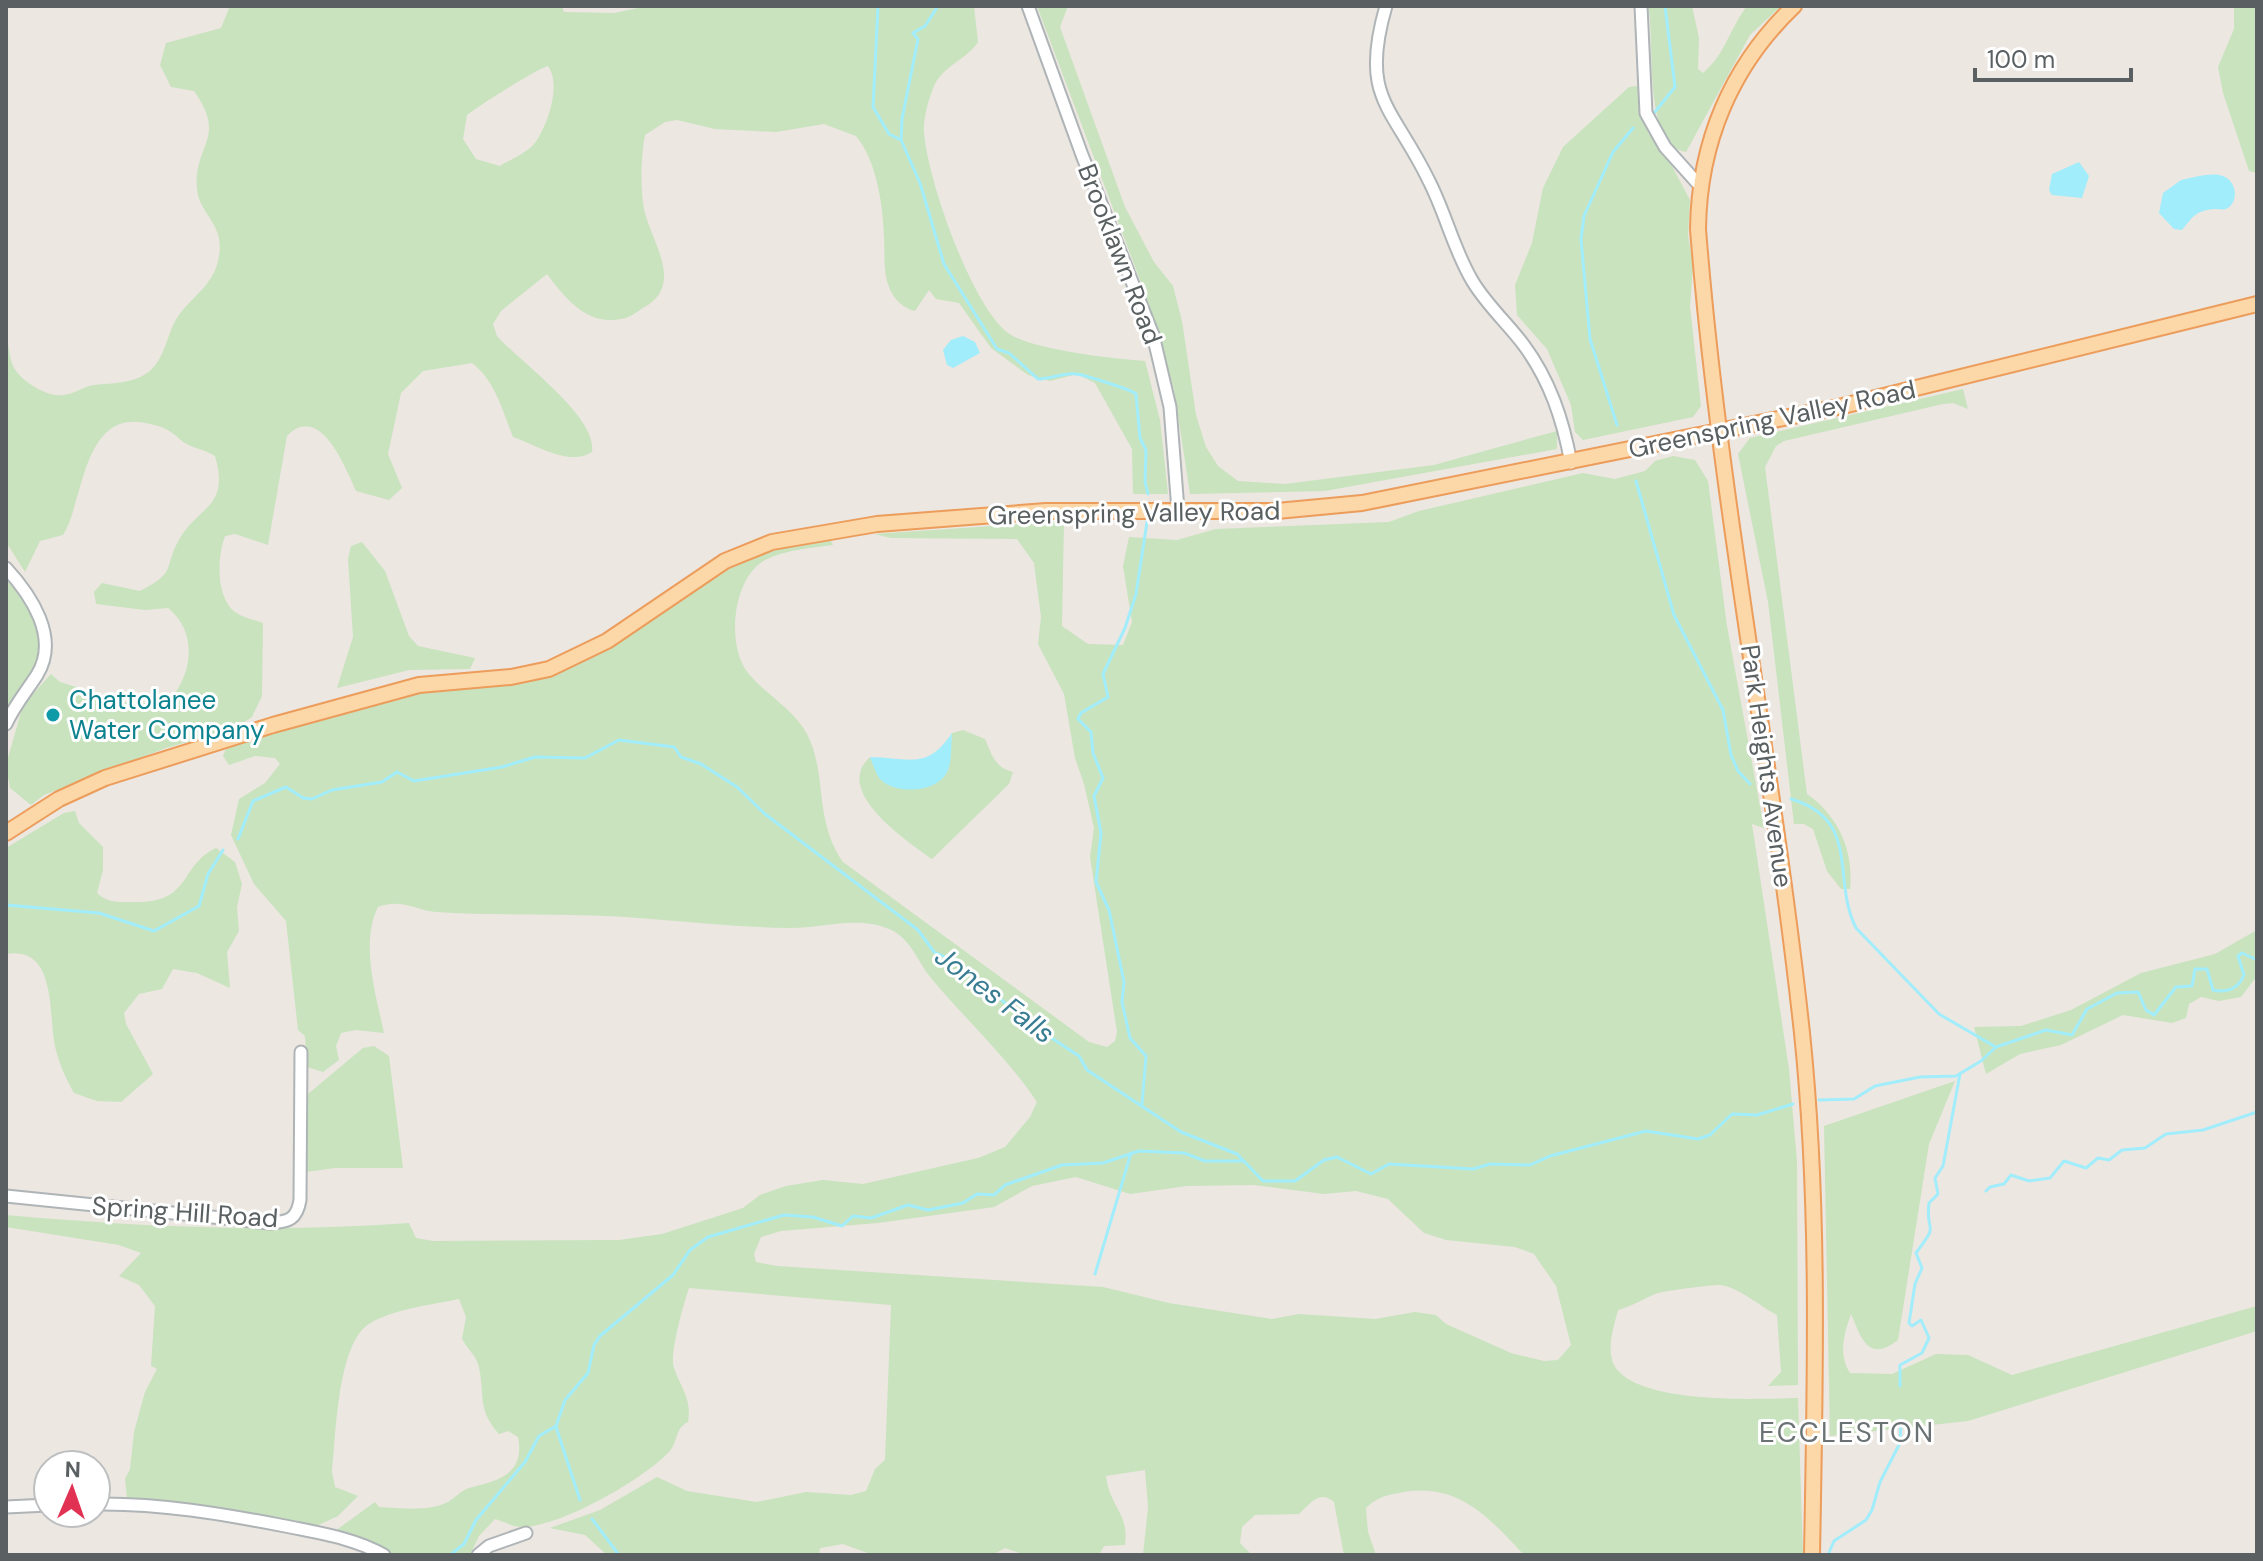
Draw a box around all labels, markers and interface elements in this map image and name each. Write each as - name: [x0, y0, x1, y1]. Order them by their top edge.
- scale bar: [1975, 32, 2131, 82]
- text: 100 m: [1987, 44, 2055, 75]
- street label: Brooklawn Road: [1070, 159, 1170, 349]
- street label: Greenspring Valley Road: [1625, 372, 1919, 466]
- street label: Greenspring Valley Road: [987, 493, 1281, 533]
- street label: Park Heights Avenue: [1733, 642, 1801, 890]
- place label: Chattolanee Water Company: [69, 683, 264, 747]
- marker: Chattolanee Water Company: [44, 706, 62, 724]
- water label: Jones Falls: [928, 938, 1062, 1052]
- street label: Spring Hill Road: [91, 1189, 279, 1235]
- district label: ECCLESTON: [1759, 1414, 1935, 1451]
- north arrow: [32, 1449, 112, 1529]
- text: N: [64, 1455, 81, 1484]

